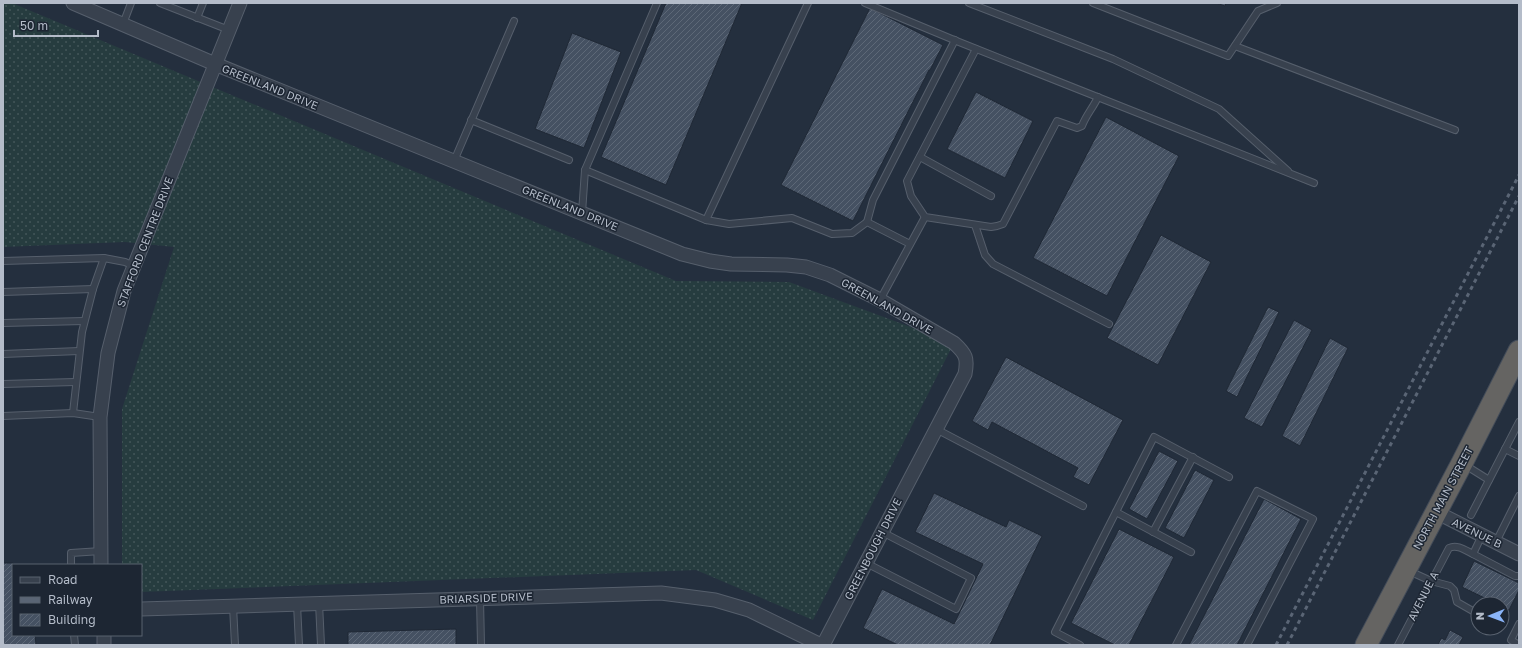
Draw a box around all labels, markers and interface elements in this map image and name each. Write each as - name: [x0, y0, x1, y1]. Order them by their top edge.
- scale bar: [14, 12, 98, 38]
- text: 50 m: [20, 18, 48, 33]
- street label: GREENLAND DRIVE: [220, 61, 320, 112]
- street label: STAFFORD CENTRE DRIVE: [114, 175, 175, 309]
- street label: GREENLAND DRIVE: [520, 182, 620, 233]
- street label: GREENLAND DRIVE: [839, 275, 935, 336]
- street label: NORTH MAIN STREET: [1410, 444, 1475, 551]
- street label: GREENBOUGH DRIVE: [841, 496, 904, 602]
- street label: AVENUE B: [1450, 515, 1504, 550]
- legend: [12, 564, 142, 636]
- street label: AVENUE A: [1405, 568, 1441, 623]
- text: Road: [48, 572, 77, 587]
- street label: BRIARSIDE DRIVE: [439, 589, 533, 606]
- text: Railway: [48, 592, 93, 607]
- north arrow: [1470, 596, 1510, 636]
- text: Building: [48, 612, 96, 627]
- text: N: [1473, 612, 1486, 620]

